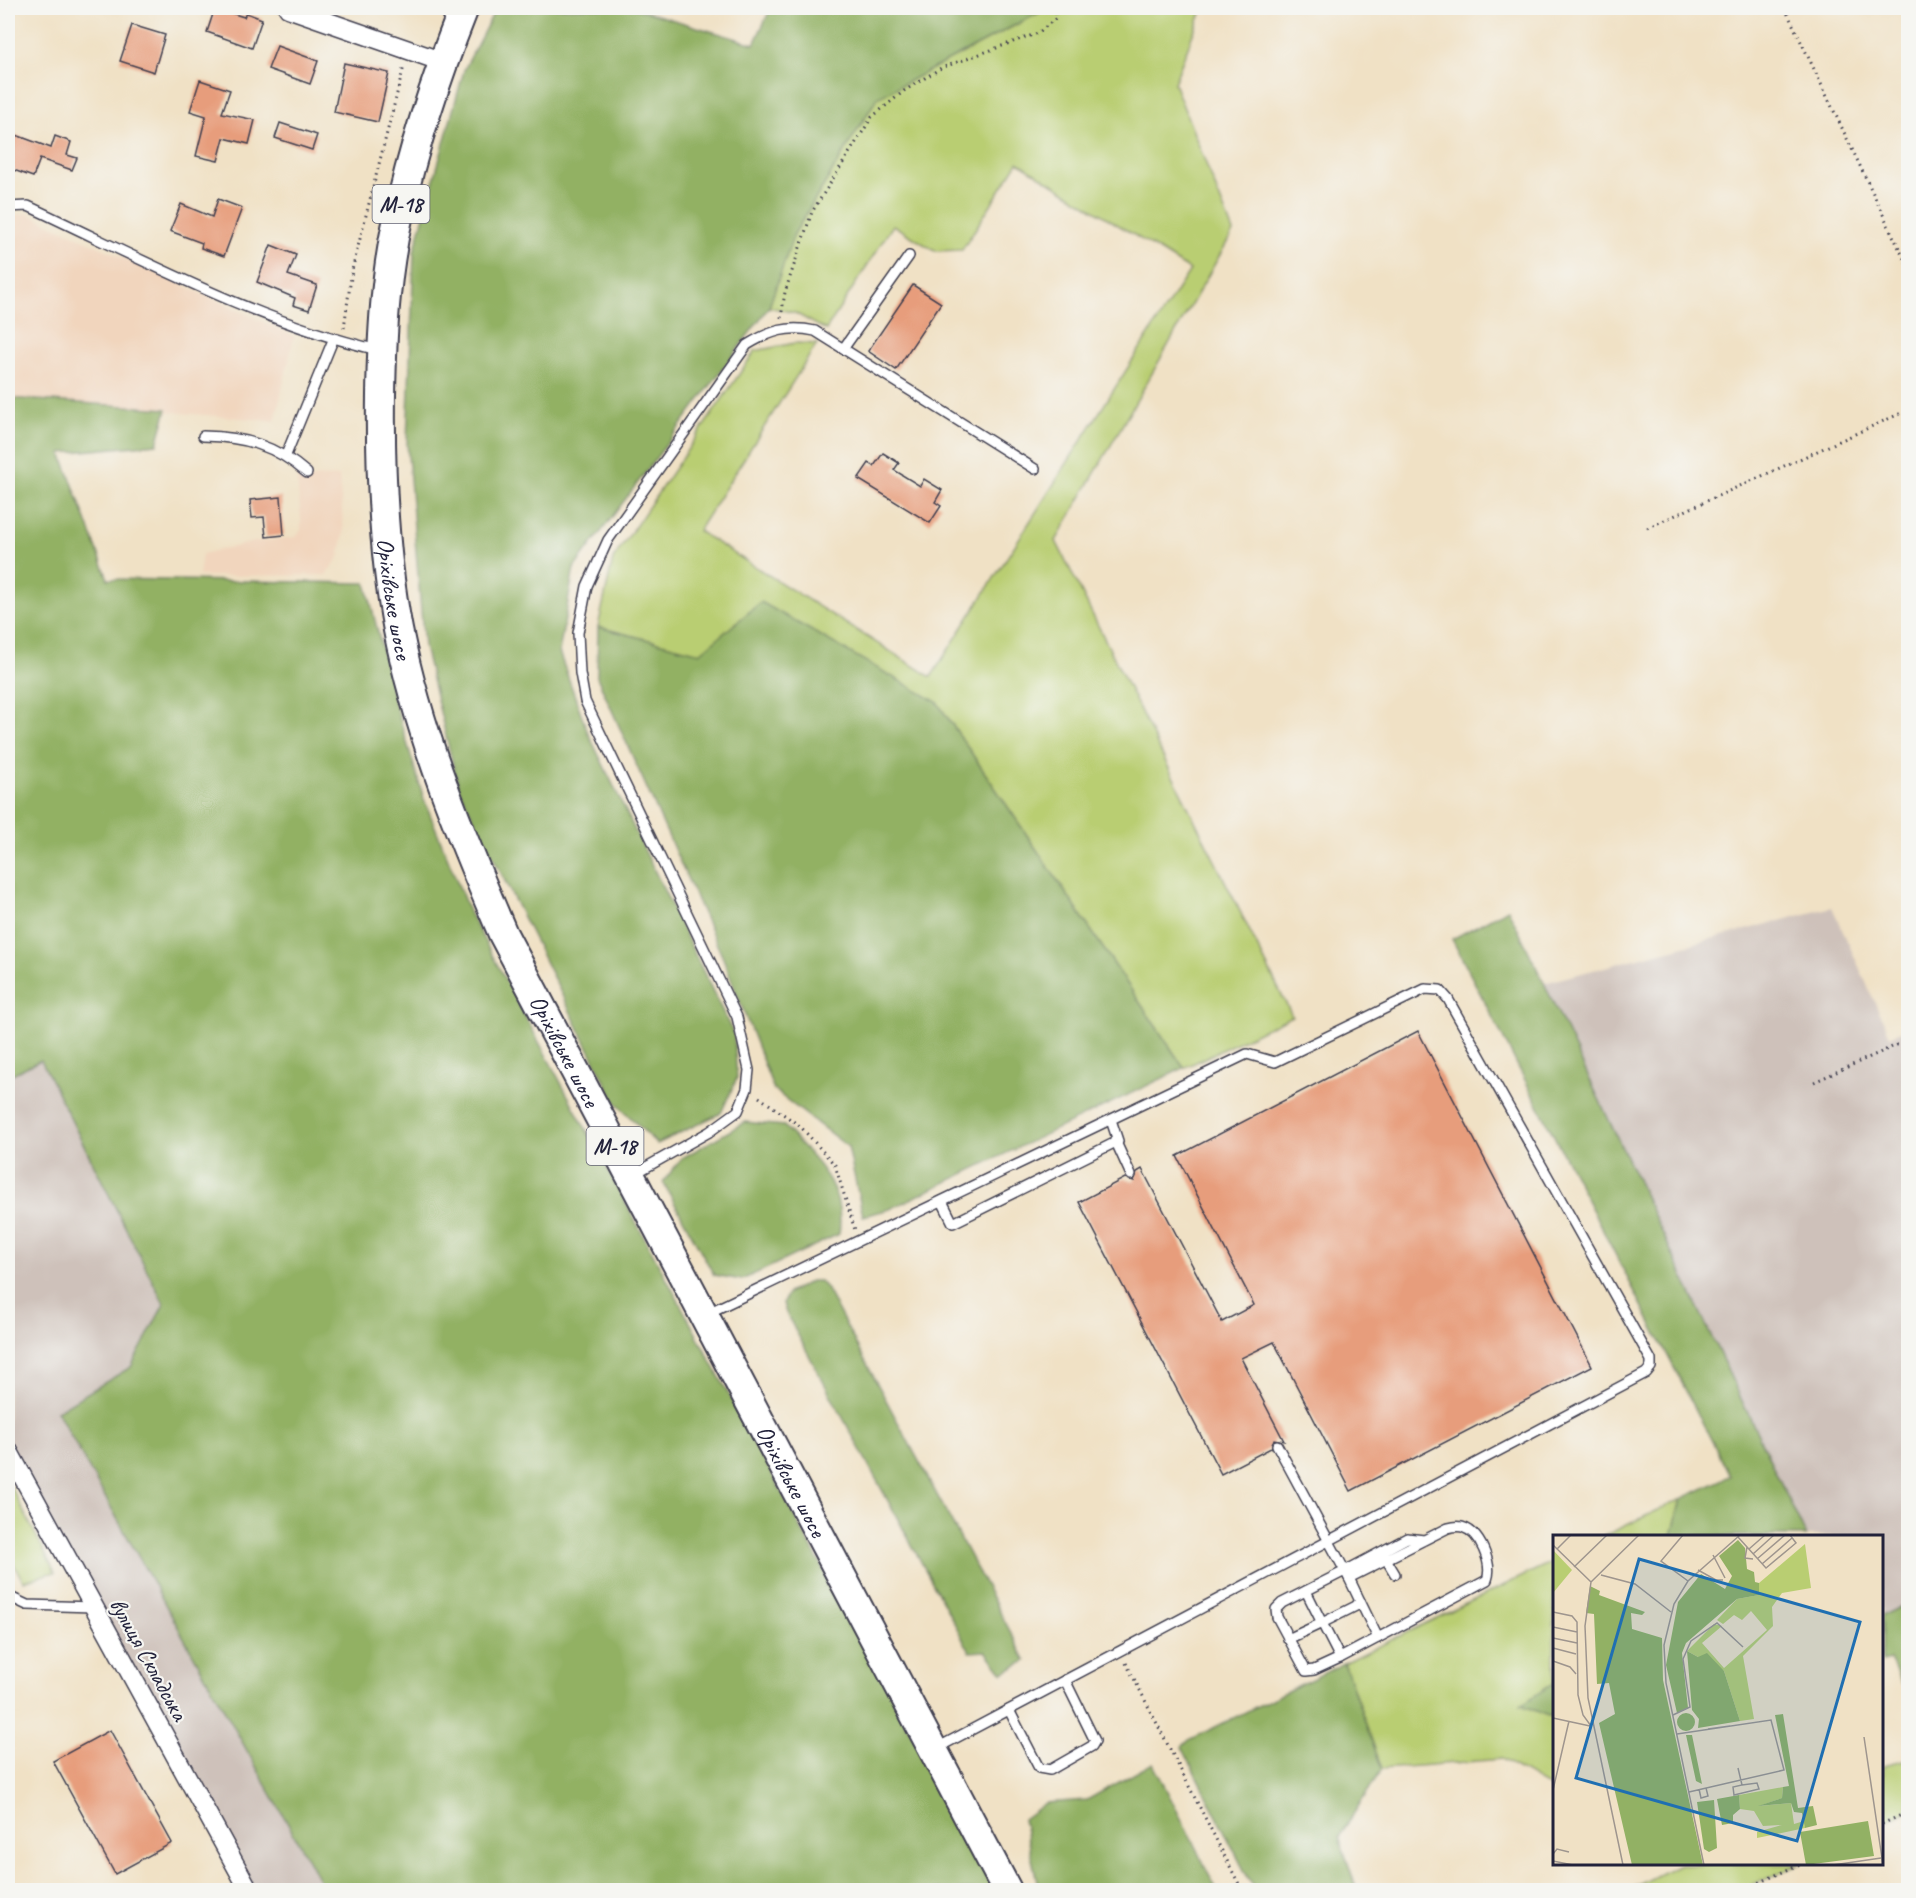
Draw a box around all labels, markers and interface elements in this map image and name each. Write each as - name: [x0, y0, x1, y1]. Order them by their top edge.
- road number: М-18: [372, 185, 430, 223]
- street label: Оріхівське шосе: [370, 537, 419, 665]
- street label: Оріхівське шосе: [523, 990, 608, 1114]
- road number: М-18: [586, 1127, 644, 1165]
- street label: Оріхівське шосе: [750, 1420, 834, 1544]
- inset map: [1553, 1535, 1883, 1865]
- street label: вулиця Складська: [103, 1592, 196, 1727]

